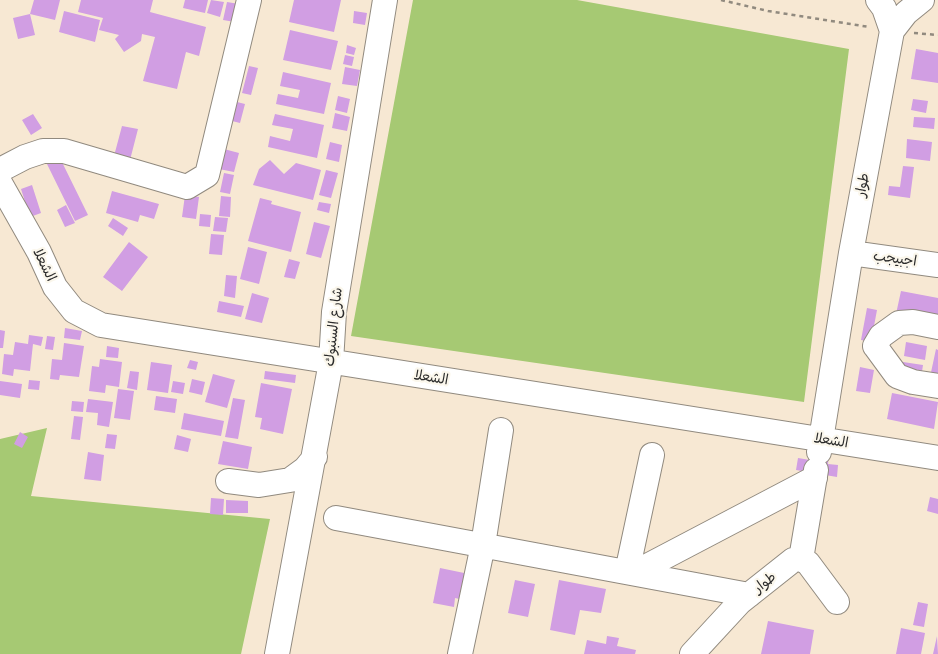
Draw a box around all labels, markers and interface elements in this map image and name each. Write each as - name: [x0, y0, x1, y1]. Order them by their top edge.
- street label: طوار: [853, 172, 873, 198]
- street label: الشعلا: [29, 246, 59, 284]
- street label: اجبيجب: [872, 248, 918, 270]
- street label: شارع السنبوك: [322, 287, 346, 367]
- street label: الشعلا: [412, 367, 450, 389]
- street label: الشعلا: [812, 430, 850, 452]
- street label: طوار: [750, 569, 780, 597]

